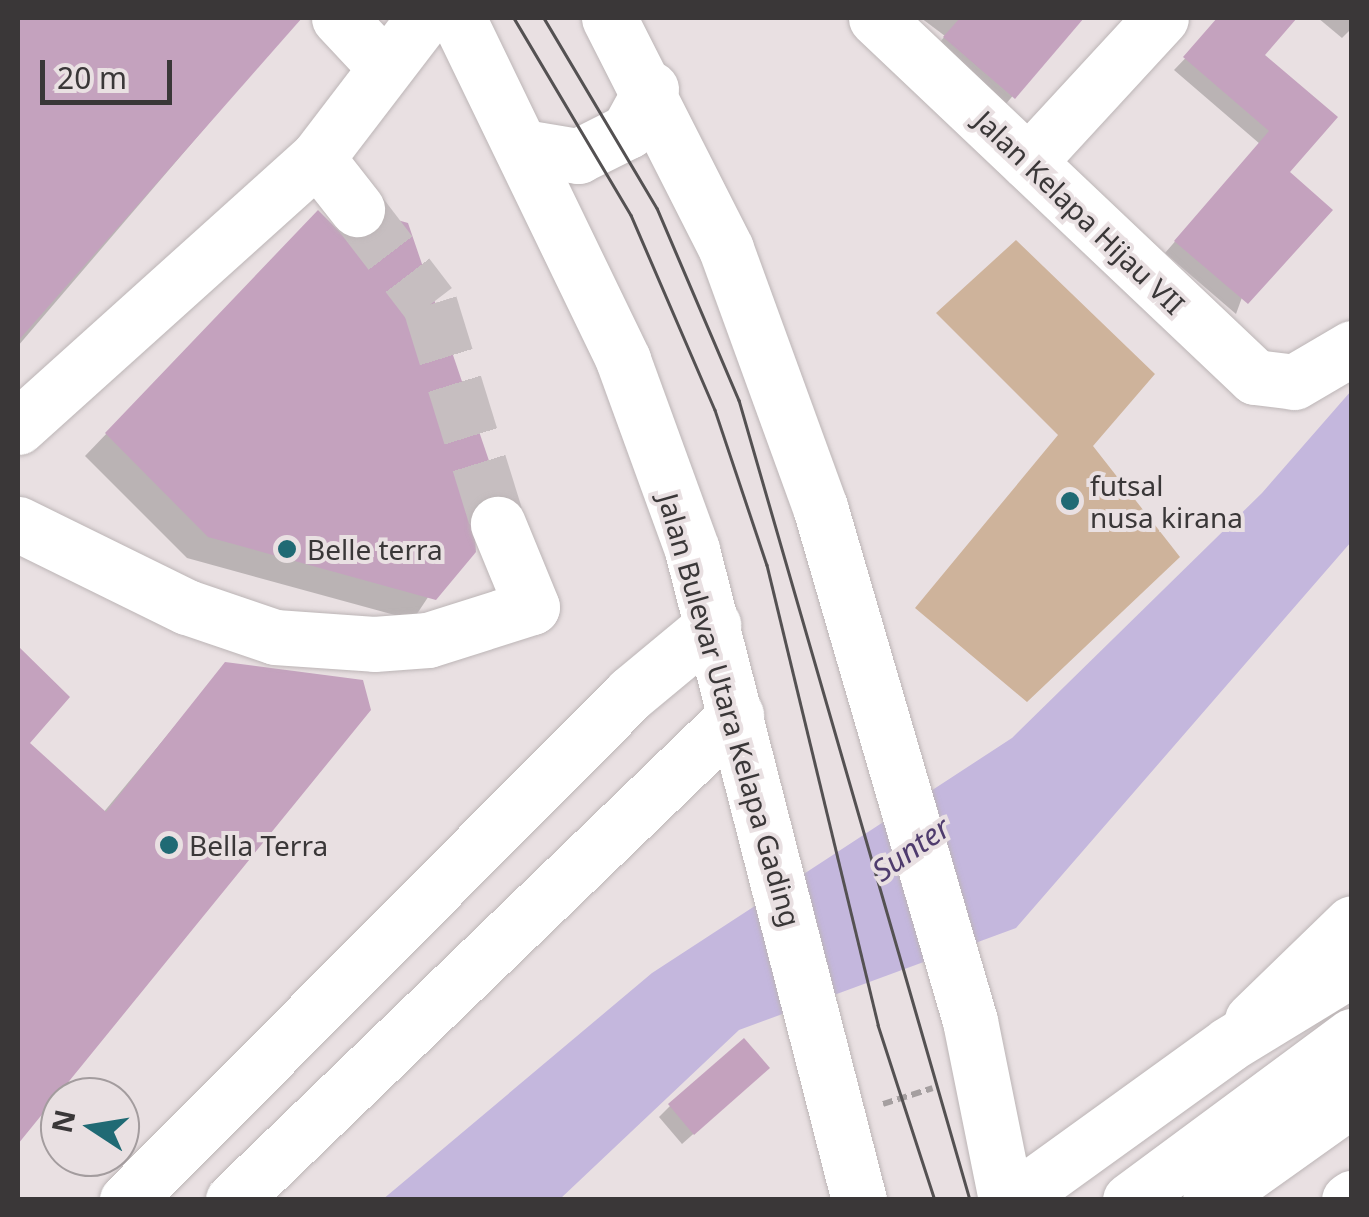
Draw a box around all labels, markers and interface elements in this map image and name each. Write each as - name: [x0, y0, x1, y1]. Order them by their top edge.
- scale bar: [45, 40, 178, 102]
- text: 20 m: [57, 57, 127, 98]
- street label: Jalan Kelapa Hijau VII: [968, 103, 1192, 321]
- place label: futsal nusa kirana: [1090, 468, 1243, 534]
- street label: Jalan Bulevar Utara Kelapa Gading: [652, 489, 808, 931]
- marker: futsal nusa kirana: [1059, 490, 1081, 512]
- place label: Belle terra: [307, 532, 443, 566]
- marker: Belle terra: [276, 538, 298, 560]
- water label: Sunter: [865, 809, 957, 889]
- place label: Bella Terra: [189, 828, 328, 862]
- marker: Bella Terra: [158, 834, 180, 856]
- north arrow: [40, 1077, 140, 1177]
- text: N: [42, 1106, 84, 1136]

